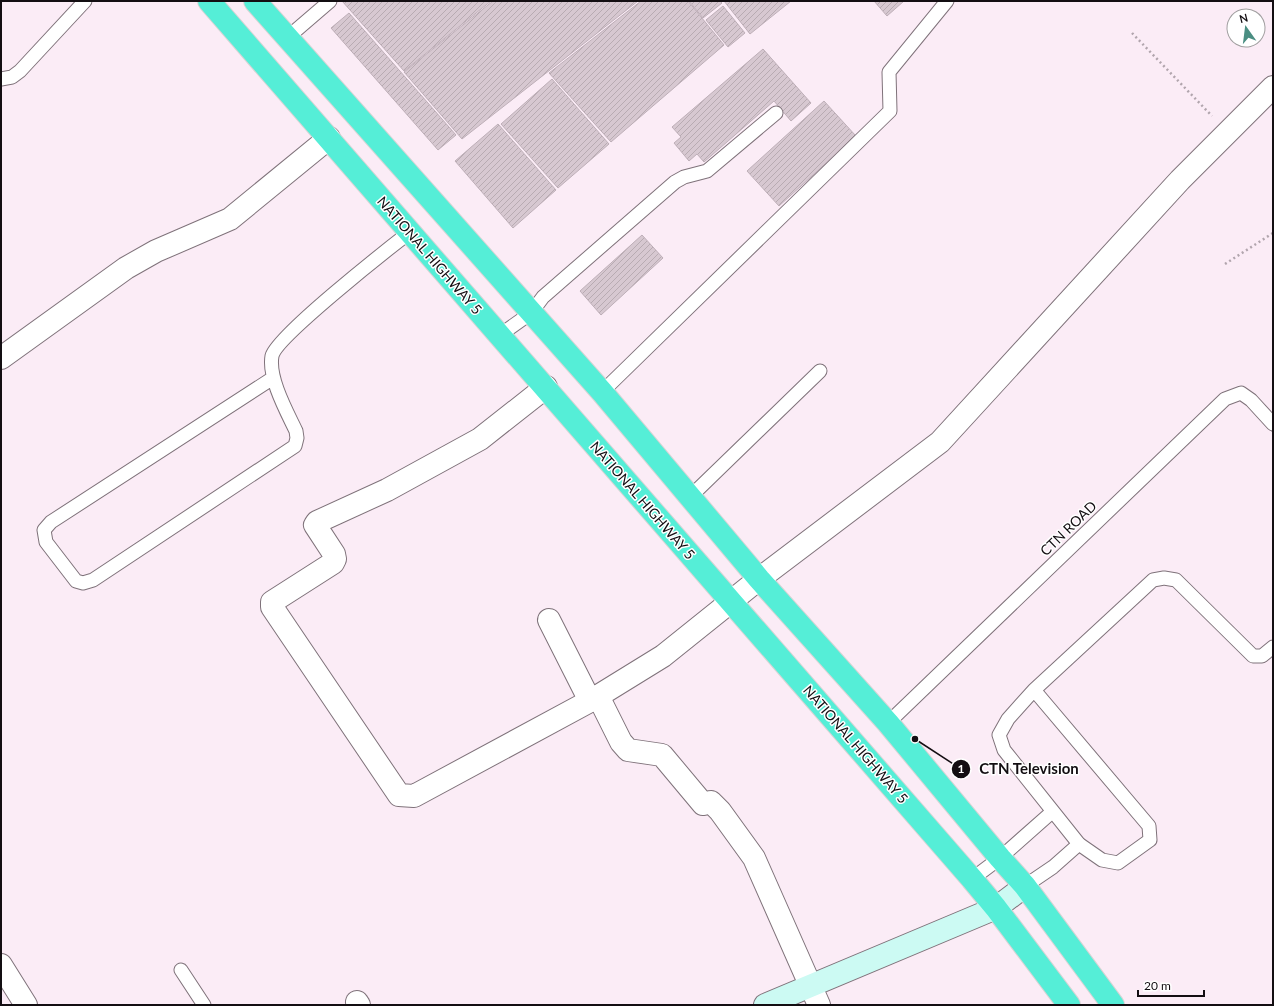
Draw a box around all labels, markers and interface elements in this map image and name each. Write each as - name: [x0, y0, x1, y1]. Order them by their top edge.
- north arrow: [1226, 8, 1266, 48]
- text: N: [1238, 10, 1249, 25]
- street label: NATIONAL HIGHWAY 5: [374, 192, 486, 318]
- street label: NATIONAL HIGHWAY 5: [587, 437, 699, 563]
- street label: CTN ROAD: [1036, 497, 1100, 559]
- street label: NATIONAL HIGHWAY 5: [800, 681, 912, 807]
- callout: CTN Television: [951, 756, 1087, 783]
- text: CTN Television: [979, 759, 1079, 777]
- text: 1: [958, 761, 965, 776]
- scale bar: [1138, 972, 1204, 998]
- text: 20 m: [1144, 978, 1171, 993]

